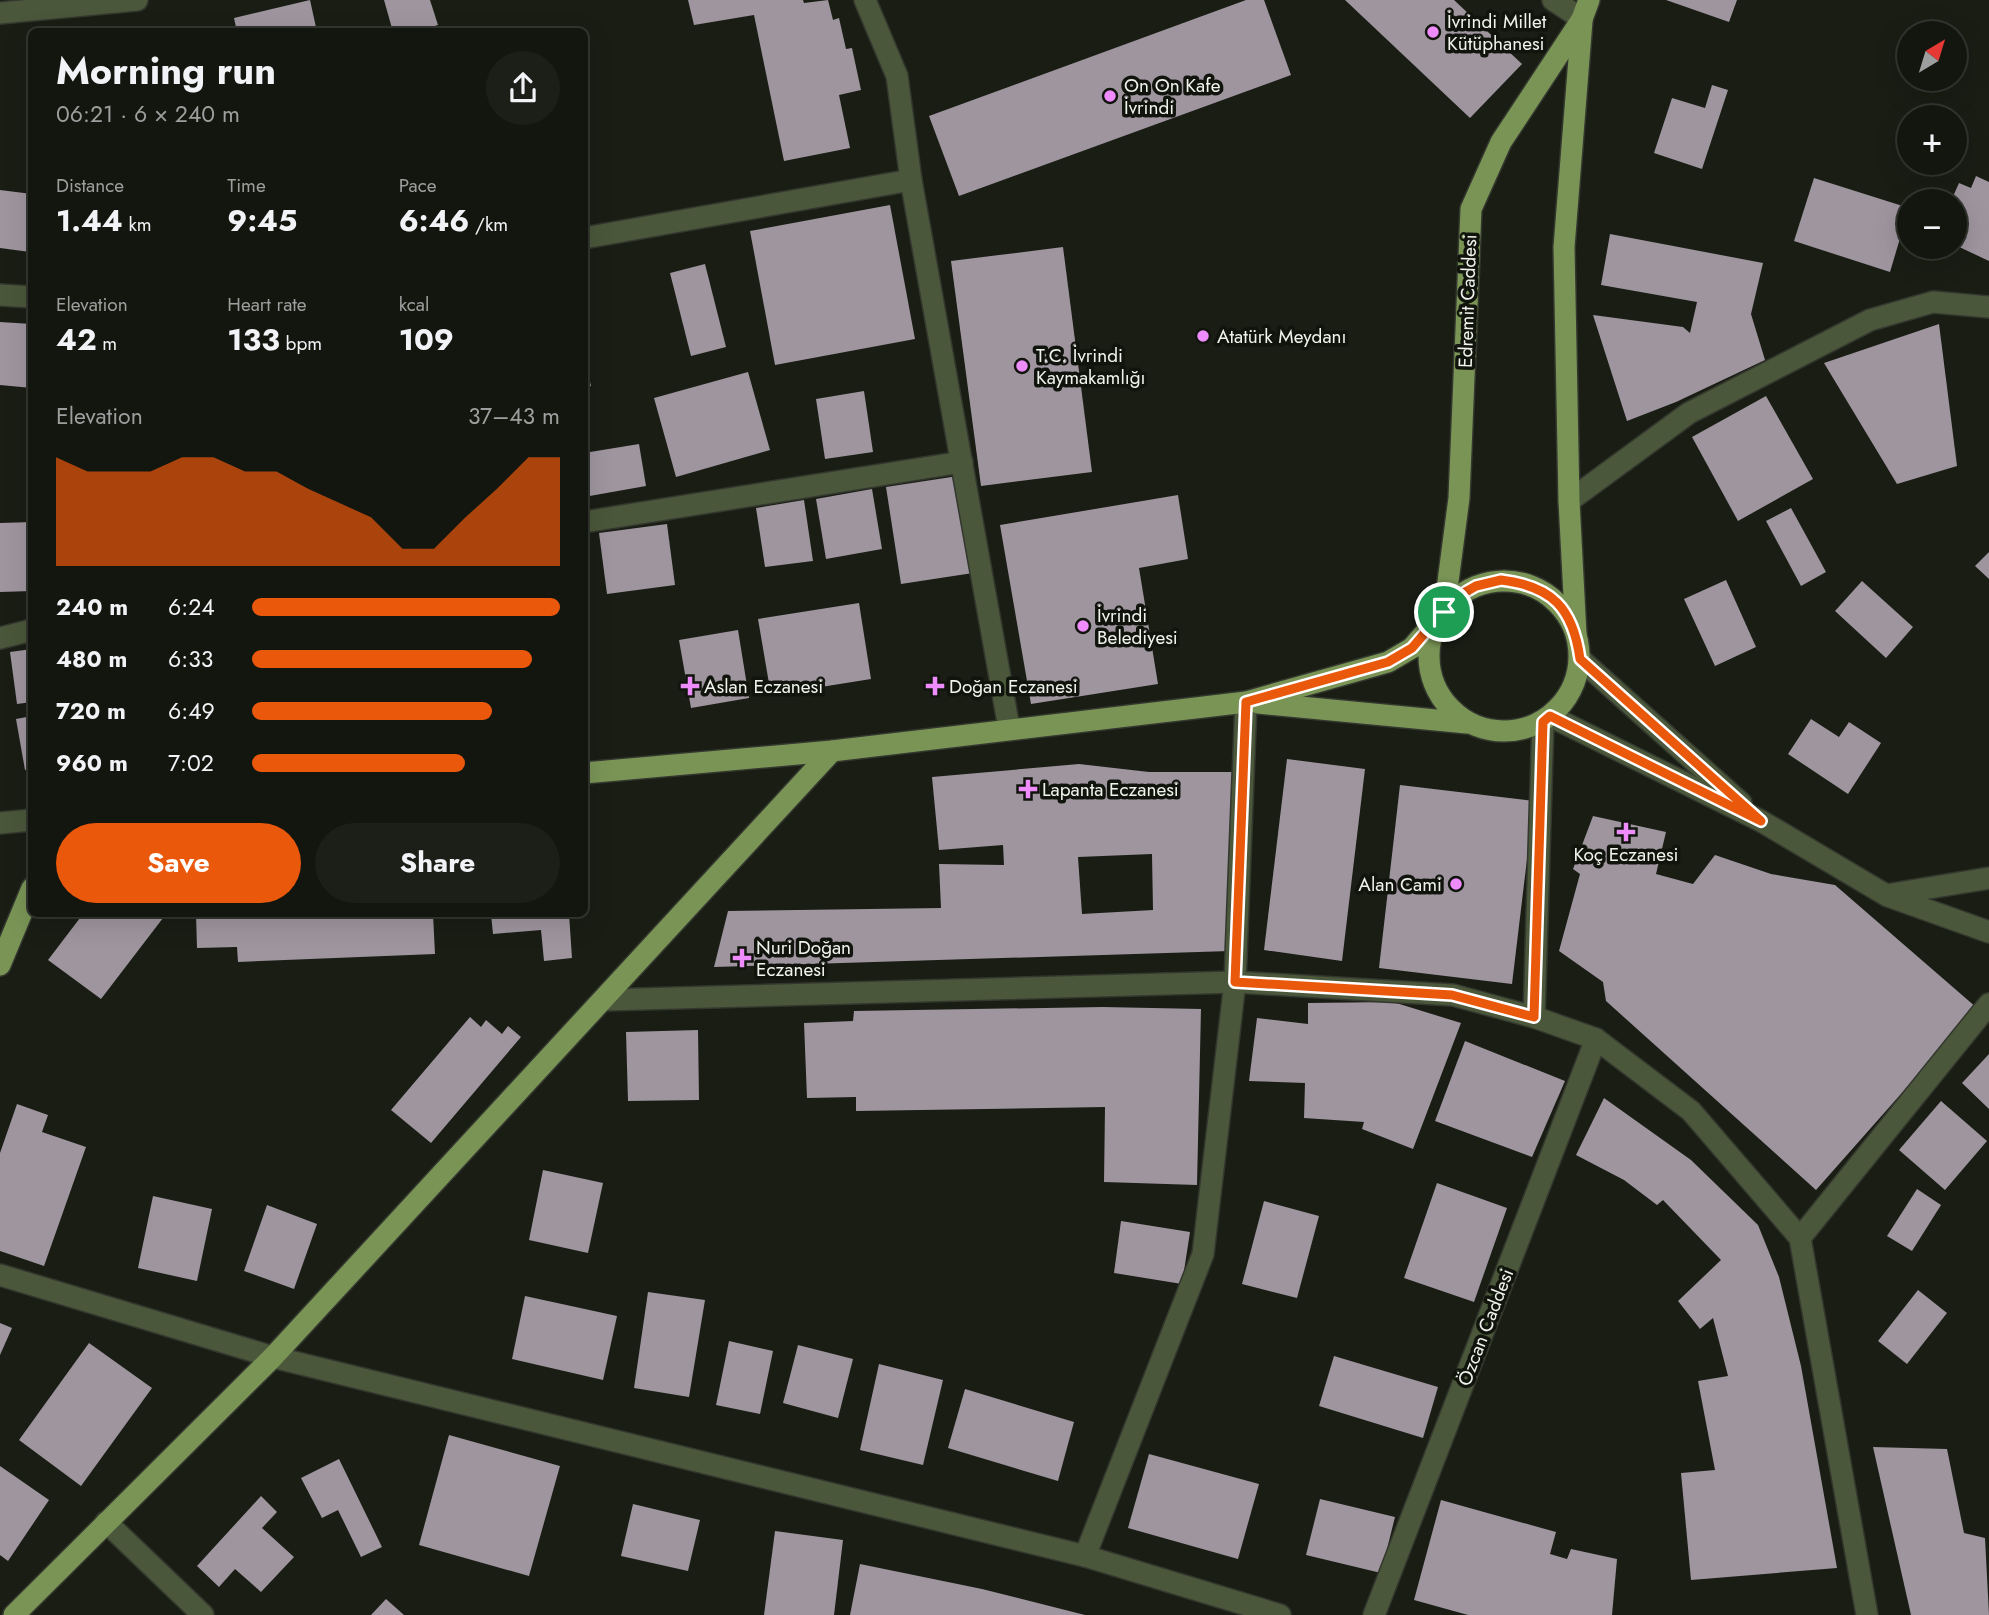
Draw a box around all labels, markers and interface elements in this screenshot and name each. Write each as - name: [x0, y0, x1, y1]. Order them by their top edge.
- place label: İvrindi Millet Kütüphanesi: [1447, 8, 1547, 57]
- north arrow: [1897, 21, 1967, 91]
- map controls: [1897, 21, 1967, 259]
- marker: İvrindi Millet Kütüphanesi: [1425, 24, 1441, 40]
- text: Morning run: [56, 43, 276, 98]
- button: share: [486, 51, 560, 125]
- place label: On On Kafe İvrindi: [1124, 72, 1221, 121]
- marker: On On Kafe İvrindi: [1102, 88, 1118, 104]
- text: 06:21 · 6 × 240 m: [56, 97, 240, 131]
- button: +: [1897, 105, 1967, 175]
- text: Distance: [56, 172, 124, 199]
- text: Time: [227, 172, 266, 199]
- text: Pace: [399, 172, 437, 199]
- button: −: [1897, 189, 1967, 259]
- text: 1.44: [56, 199, 123, 242]
- text: 9:45: [227, 199, 297, 242]
- text: 6:46: [399, 199, 469, 242]
- text: km: [123, 211, 152, 238]
- text: /km: [469, 211, 508, 238]
- street label: Edremit Caddesi: [1452, 234, 1483, 368]
- text: Elevation: [56, 291, 128, 318]
- text: Heart rate: [227, 291, 307, 318]
- text: kcal: [399, 291, 429, 318]
- text: 42: [56, 318, 97, 361]
- text: 133: [227, 318, 280, 361]
- text: 109: [399, 318, 454, 361]
- place label: Atatürk Meydanı: [1217, 323, 1347, 350]
- marker: Atatürk Meydanı: [1195, 328, 1211, 344]
- text: m: [97, 330, 117, 357]
- text: bpm: [280, 330, 322, 357]
- place label: T.C. İvrindi Kaymakamlığı: [1036, 342, 1146, 391]
- marker: T.C. İvrindi Kaymakamlığı: [1014, 358, 1030, 374]
- text: Elevation: [56, 399, 143, 433]
- text: 37–43 m: [468, 399, 560, 433]
- pin: [1414, 582, 1474, 642]
- text: 240 m: [56, 590, 128, 624]
- text: 6:24: [168, 590, 215, 624]
- icon: arrive: [1425, 593, 1463, 631]
- place label: İvrindi Belediyesi: [1097, 602, 1178, 651]
- marker: İvrindi Belediyesi: [1075, 618, 1091, 634]
- text: 480 m: [56, 642, 127, 676]
- text: 6:33: [168, 642, 213, 676]
- place label: Aslan Eczanesi: [704, 673, 823, 700]
- place label: Doğan Eczanesi: [949, 673, 1078, 700]
- marker: Aslan Eczanesi: [682, 678, 698, 694]
- marker: Doğan Eczanesi: [927, 678, 943, 694]
- text: 720 m: [56, 694, 126, 728]
- text: 6:49: [168, 694, 215, 728]
- text: 960 m: [56, 746, 128, 780]
- text: 7:02: [168, 746, 214, 780]
- place label: Lapanta Eczanesi: [1042, 776, 1179, 803]
- marker: Lapanta Eczanesi: [1020, 781, 1036, 797]
- button: Save: [56, 823, 301, 903]
- button: Share: [315, 823, 560, 903]
- marker: Koç Eczanesi: [1618, 824, 1634, 840]
- place label: Koç Eczanesi: [1573, 841, 1679, 868]
- place label: Alan Cami: [1358, 871, 1442, 898]
- marker: Alan Cami: [1448, 876, 1464, 892]
- place label: Nuri Doğan Eczanesi: [756, 934, 851, 983]
- marker: Nuri Doğan Eczanesi: [734, 950, 750, 966]
- street label: Özcan Caddesi: [1451, 1265, 1520, 1390]

